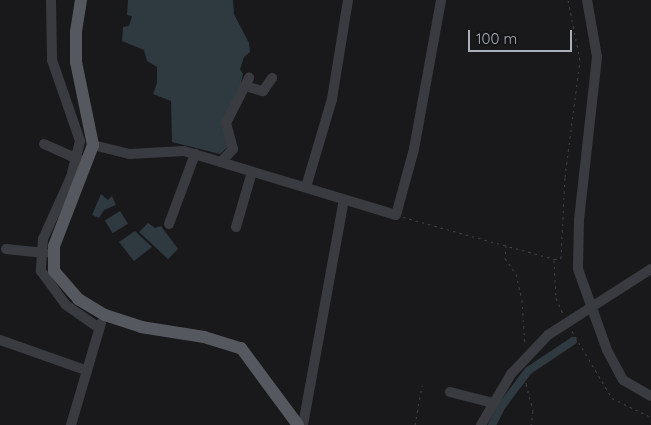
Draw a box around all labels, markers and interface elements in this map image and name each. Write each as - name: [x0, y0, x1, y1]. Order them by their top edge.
- scale bar: [471, 20, 575, 52]
- text: 100 m: [476, 29, 517, 48]

